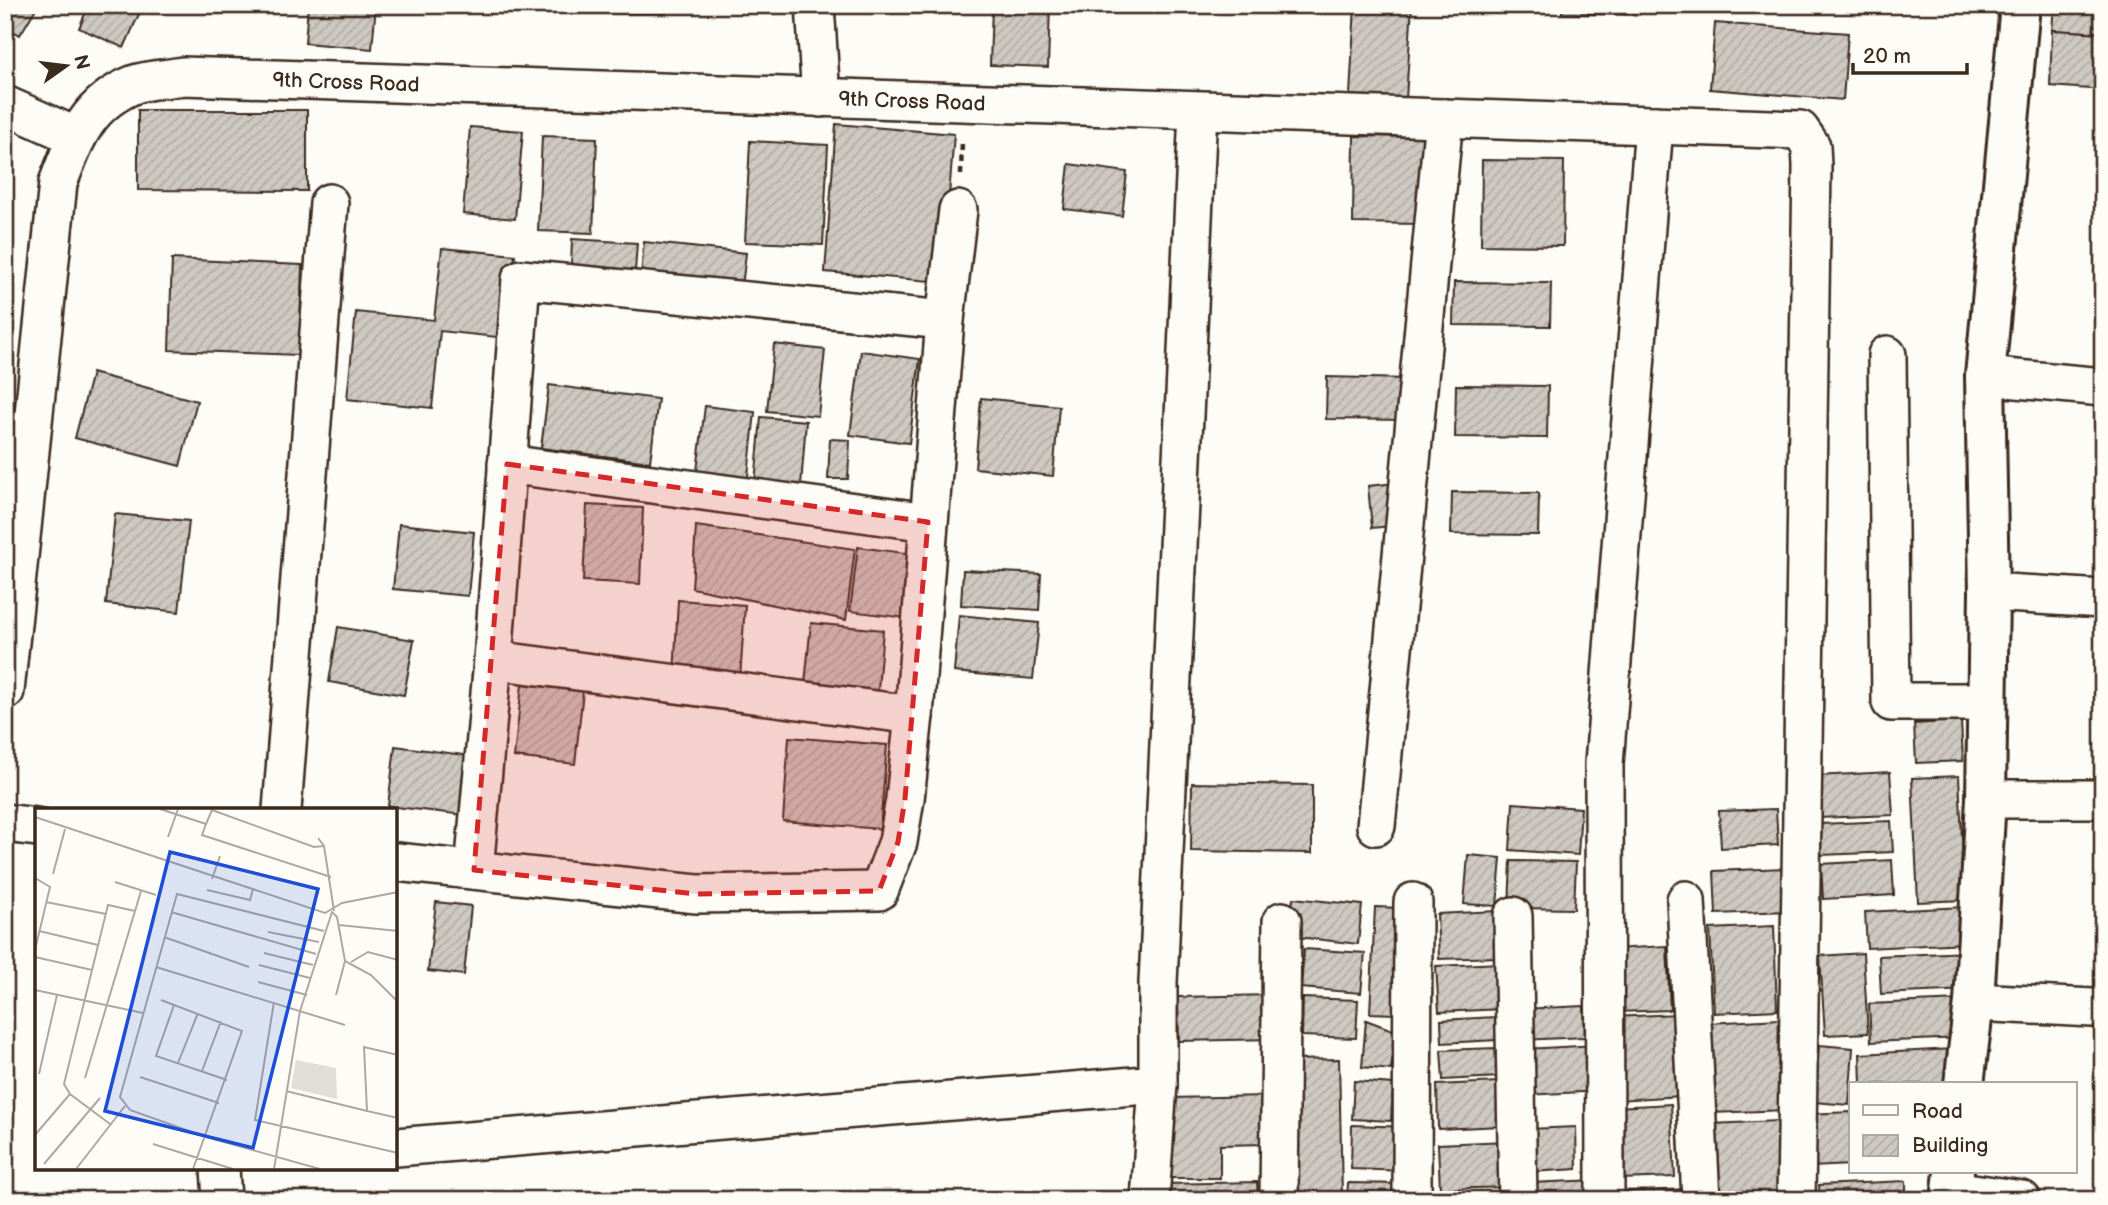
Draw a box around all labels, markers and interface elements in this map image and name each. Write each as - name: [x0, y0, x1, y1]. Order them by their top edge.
- north arrow: [32, 32, 102, 102]
- scale bar: [1853, 32, 1966, 76]
- text: 20 m: [1863, 44, 1911, 69]
- text: N: [68, 53, 94, 72]
- street label: 9th Cross Road: [272, 67, 420, 98]
- street label: 9th Cross Road: [838, 86, 986, 117]
- inset map: [35, 808, 397, 1170]
- legend: [1849, 1082, 2076, 1174]
- text: Road: [1912, 1099, 1963, 1124]
- text: Building: [1912, 1133, 1988, 1158]

